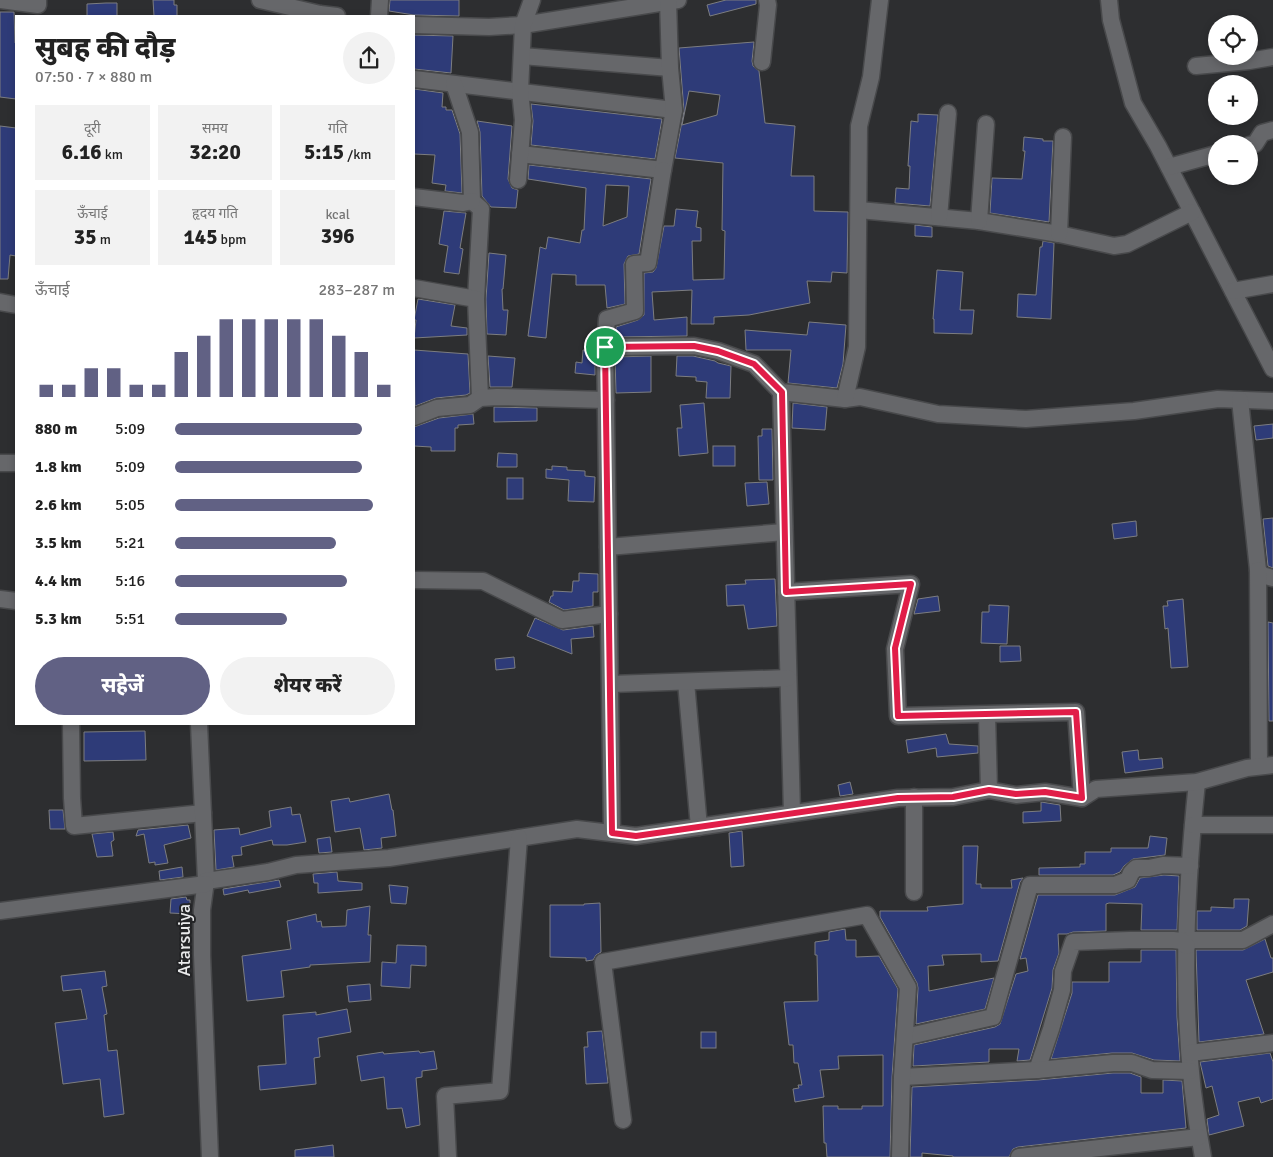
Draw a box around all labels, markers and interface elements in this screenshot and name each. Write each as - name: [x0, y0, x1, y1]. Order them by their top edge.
- map controls: [1208, 15, 1258, 185]
- button: locate: [1208, 15, 1258, 65]
- text: सुबह की दौड़: [35, 31, 175, 65]
- button: share: [343, 32, 395, 84]
- text: 07:50 · 7 × 880 m: [35, 67, 152, 87]
- button: +: [1208, 75, 1258, 125]
- text: दूरी: [84, 120, 101, 137]
- text: समय: [202, 120, 228, 137]
- text: गति: [328, 120, 347, 137]
- button: −: [1208, 135, 1258, 185]
- text: 6.16: [62, 139, 102, 165]
- text: 32:20: [189, 139, 241, 165]
- text: 5:15: [304, 139, 344, 165]
- text: km: [102, 146, 123, 163]
- text: /km: [344, 146, 371, 163]
- text: ऊँचाई: [77, 205, 108, 222]
- text: हृदय गति: [192, 205, 238, 222]
- text: kcal: [325, 206, 350, 223]
- text: 396: [321, 223, 355, 249]
- text: 35: [74, 224, 97, 250]
- text: 145: [183, 224, 217, 250]
- text: m: [97, 231, 111, 248]
- text: bpm: [217, 231, 247, 248]
- text: ऊँचाई: [35, 280, 70, 300]
- text: 283–287 m: [318, 280, 395, 300]
- pin: [584, 326, 626, 368]
- icon: arrive: [591, 333, 619, 361]
- text: 880 m: [35, 419, 77, 439]
- text: 5:09: [115, 419, 145, 439]
- text: 1.8 km: [35, 457, 82, 477]
- text: 5:09: [115, 457, 145, 477]
- text: 2.6 km: [35, 495, 82, 515]
- text: 5:05: [115, 495, 145, 515]
- text: 3.5 km: [35, 533, 82, 553]
- text: 5:21: [115, 533, 145, 553]
- text: 4.4 km: [35, 571, 82, 591]
- text: 5:16: [115, 571, 145, 591]
- text: 5.3 km: [35, 609, 82, 629]
- text: 5:51: [115, 609, 145, 629]
- button: सहेजें: [35, 657, 210, 715]
- button: शेयर करें: [220, 657, 395, 715]
- street label: Atarsuiya: [173, 904, 195, 976]

